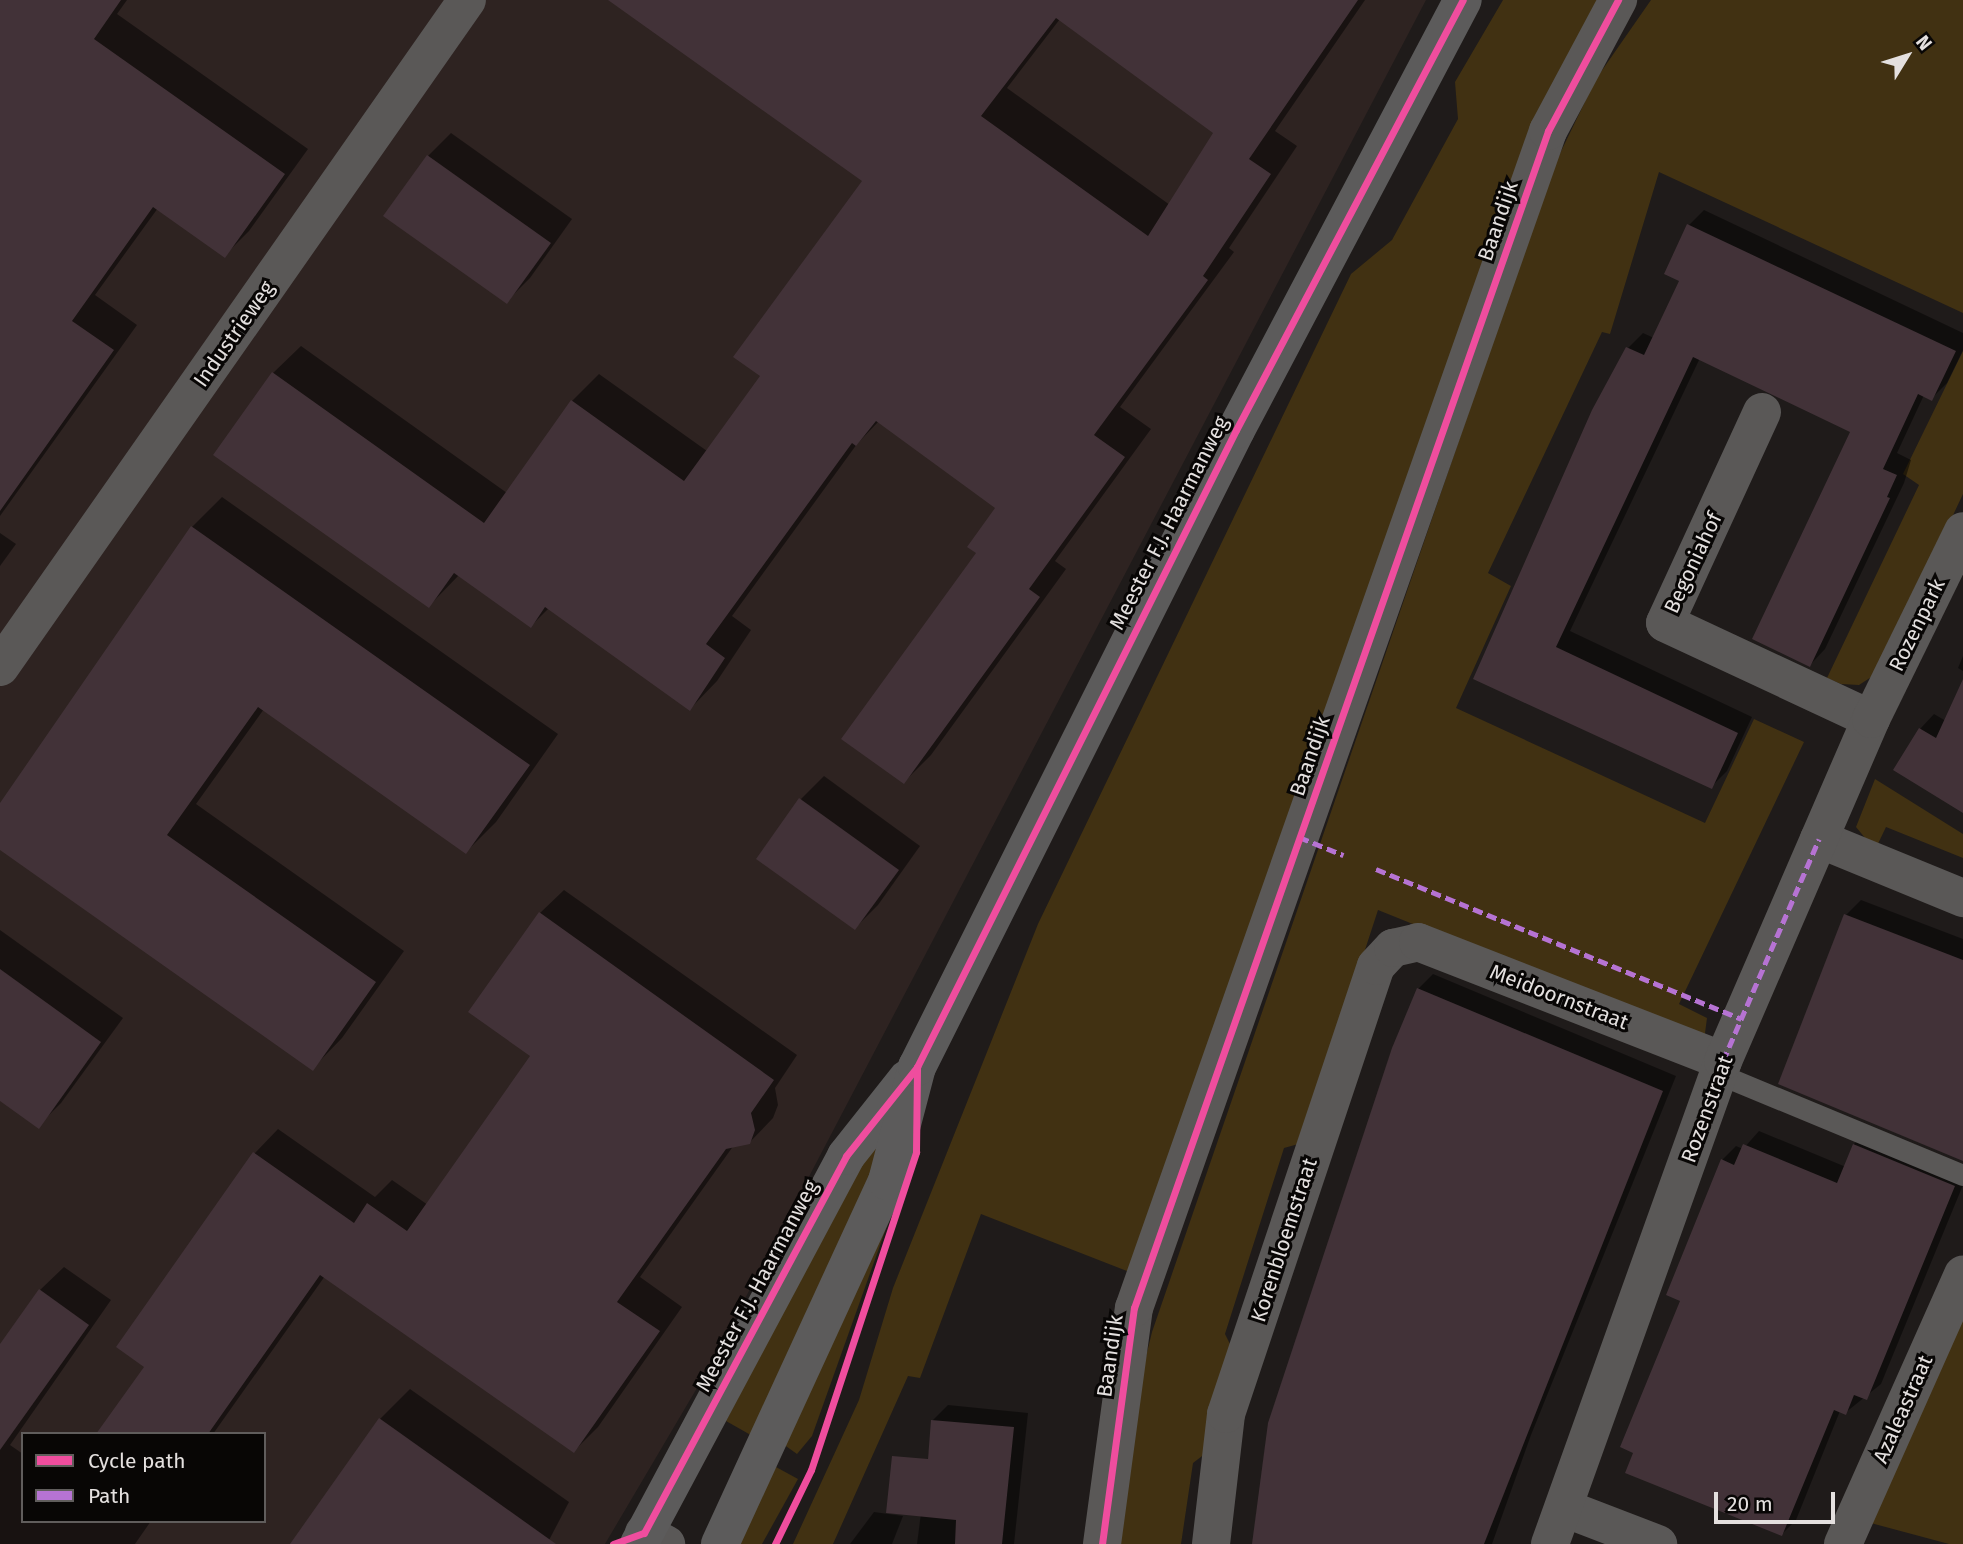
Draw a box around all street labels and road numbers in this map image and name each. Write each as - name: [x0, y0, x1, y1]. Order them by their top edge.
- street label: Baandijk: [1473, 178, 1523, 264]
- street label: Industrieweg: [188, 276, 280, 392]
- street label: Meester F.J. Haarmanweg: [1104, 412, 1234, 634]
- street label: Begoniahof: [1659, 509, 1727, 617]
- street label: Rozenpark: [1884, 575, 1950, 675]
- street label: Baandijk: [1285, 713, 1335, 799]
- street label: Meidoornstraat: [1486, 959, 1632, 1035]
- street label: Rozenstraat: [1676, 1052, 1738, 1166]
- street label: Korenbloemstraat: [1246, 1155, 1322, 1325]
- street label: Meester F.J. Haarmanweg: [690, 1176, 824, 1396]
- street label: Baandijk: [1092, 1313, 1128, 1399]
- street label: Azaleastraat: [1868, 1351, 1938, 1467]

